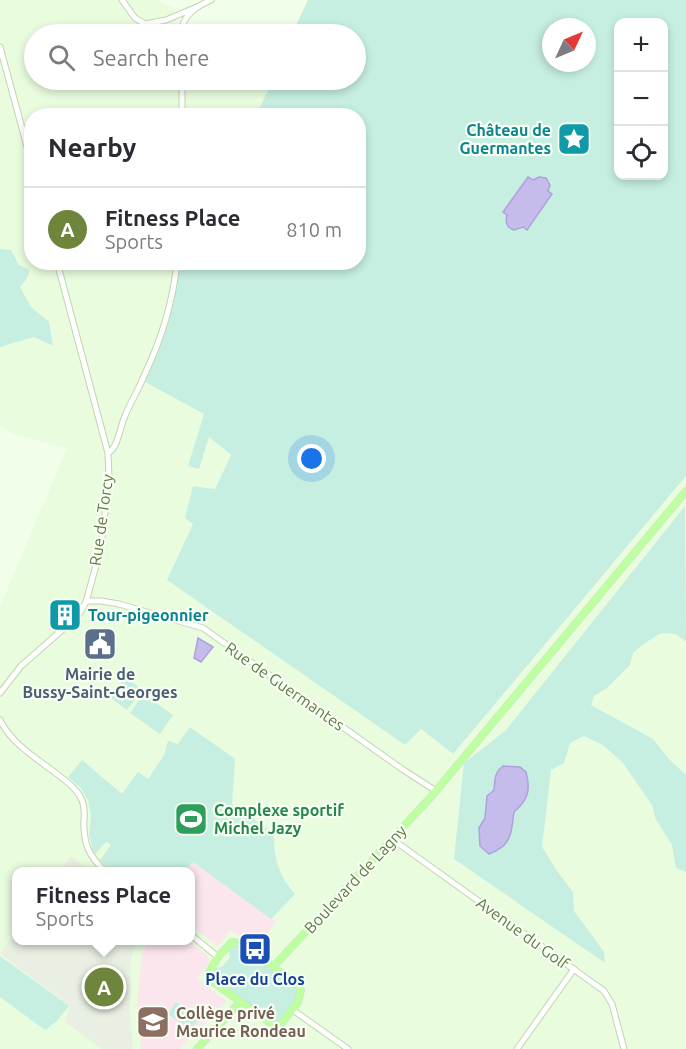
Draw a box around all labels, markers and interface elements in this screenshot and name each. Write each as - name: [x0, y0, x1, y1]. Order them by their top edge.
- north arrow: [542, 18, 596, 72]
- map controls: [614, 18, 668, 180]
- button: +: [614, 18, 668, 72]
- search box: [24, 24, 366, 90]
- icon: search: [45, 41, 78, 74]
- text: Search here: [93, 45, 209, 70]
- button: −: [614, 72, 668, 126]
- place label: Château de Guermantes: [460, 121, 551, 157]
- place icon: Château de Guermantes: [556, 121, 592, 157]
- button: locate: [614, 126, 668, 180]
- text: Nearby: [48, 133, 136, 162]
- text: Fitness Place: [105, 205, 240, 230]
- text: A: [60, 218, 75, 241]
- text: 810 m: [286, 218, 342, 241]
- text: Sports: [105, 230, 163, 253]
- your location: [297, 444, 326, 473]
- street label: Rue de Torcy: [86, 473, 116, 567]
- building icon: Tour-pigeonnier: [47, 597, 83, 633]
- place label: Tour-pigeonnier: [88, 606, 209, 624]
- public building icon: Mairie de Bussy-Saint-Georges: [82, 626, 118, 662]
- street label: Rue de Guermantes: [222, 638, 348, 734]
- place label: Mairie de Bussy-Saint-Georges: [22, 665, 178, 701]
- sports icon: Complexe sportif Michel Jazy: [173, 801, 209, 837]
- place label: Complexe sportif Michel Jazy: [214, 801, 344, 837]
- street label: Boulevard de Lagny: [300, 821, 410, 937]
- popup: [12, 867, 195, 945]
- text: Fitness Place: [36, 882, 171, 907]
- street label: Avenue du Golf: [473, 893, 574, 973]
- text: Sports: [36, 907, 94, 930]
- bus stop icon: Place du Clos: [237, 931, 273, 967]
- pin: A: [84, 964, 124, 1010]
- place label: Place du Clos: [205, 970, 305, 988]
- school or university icon: Collège privé Maurice Rondeau: [135, 1004, 171, 1040]
- place label: Collège privé Maurice Rondeau: [176, 1004, 306, 1040]

